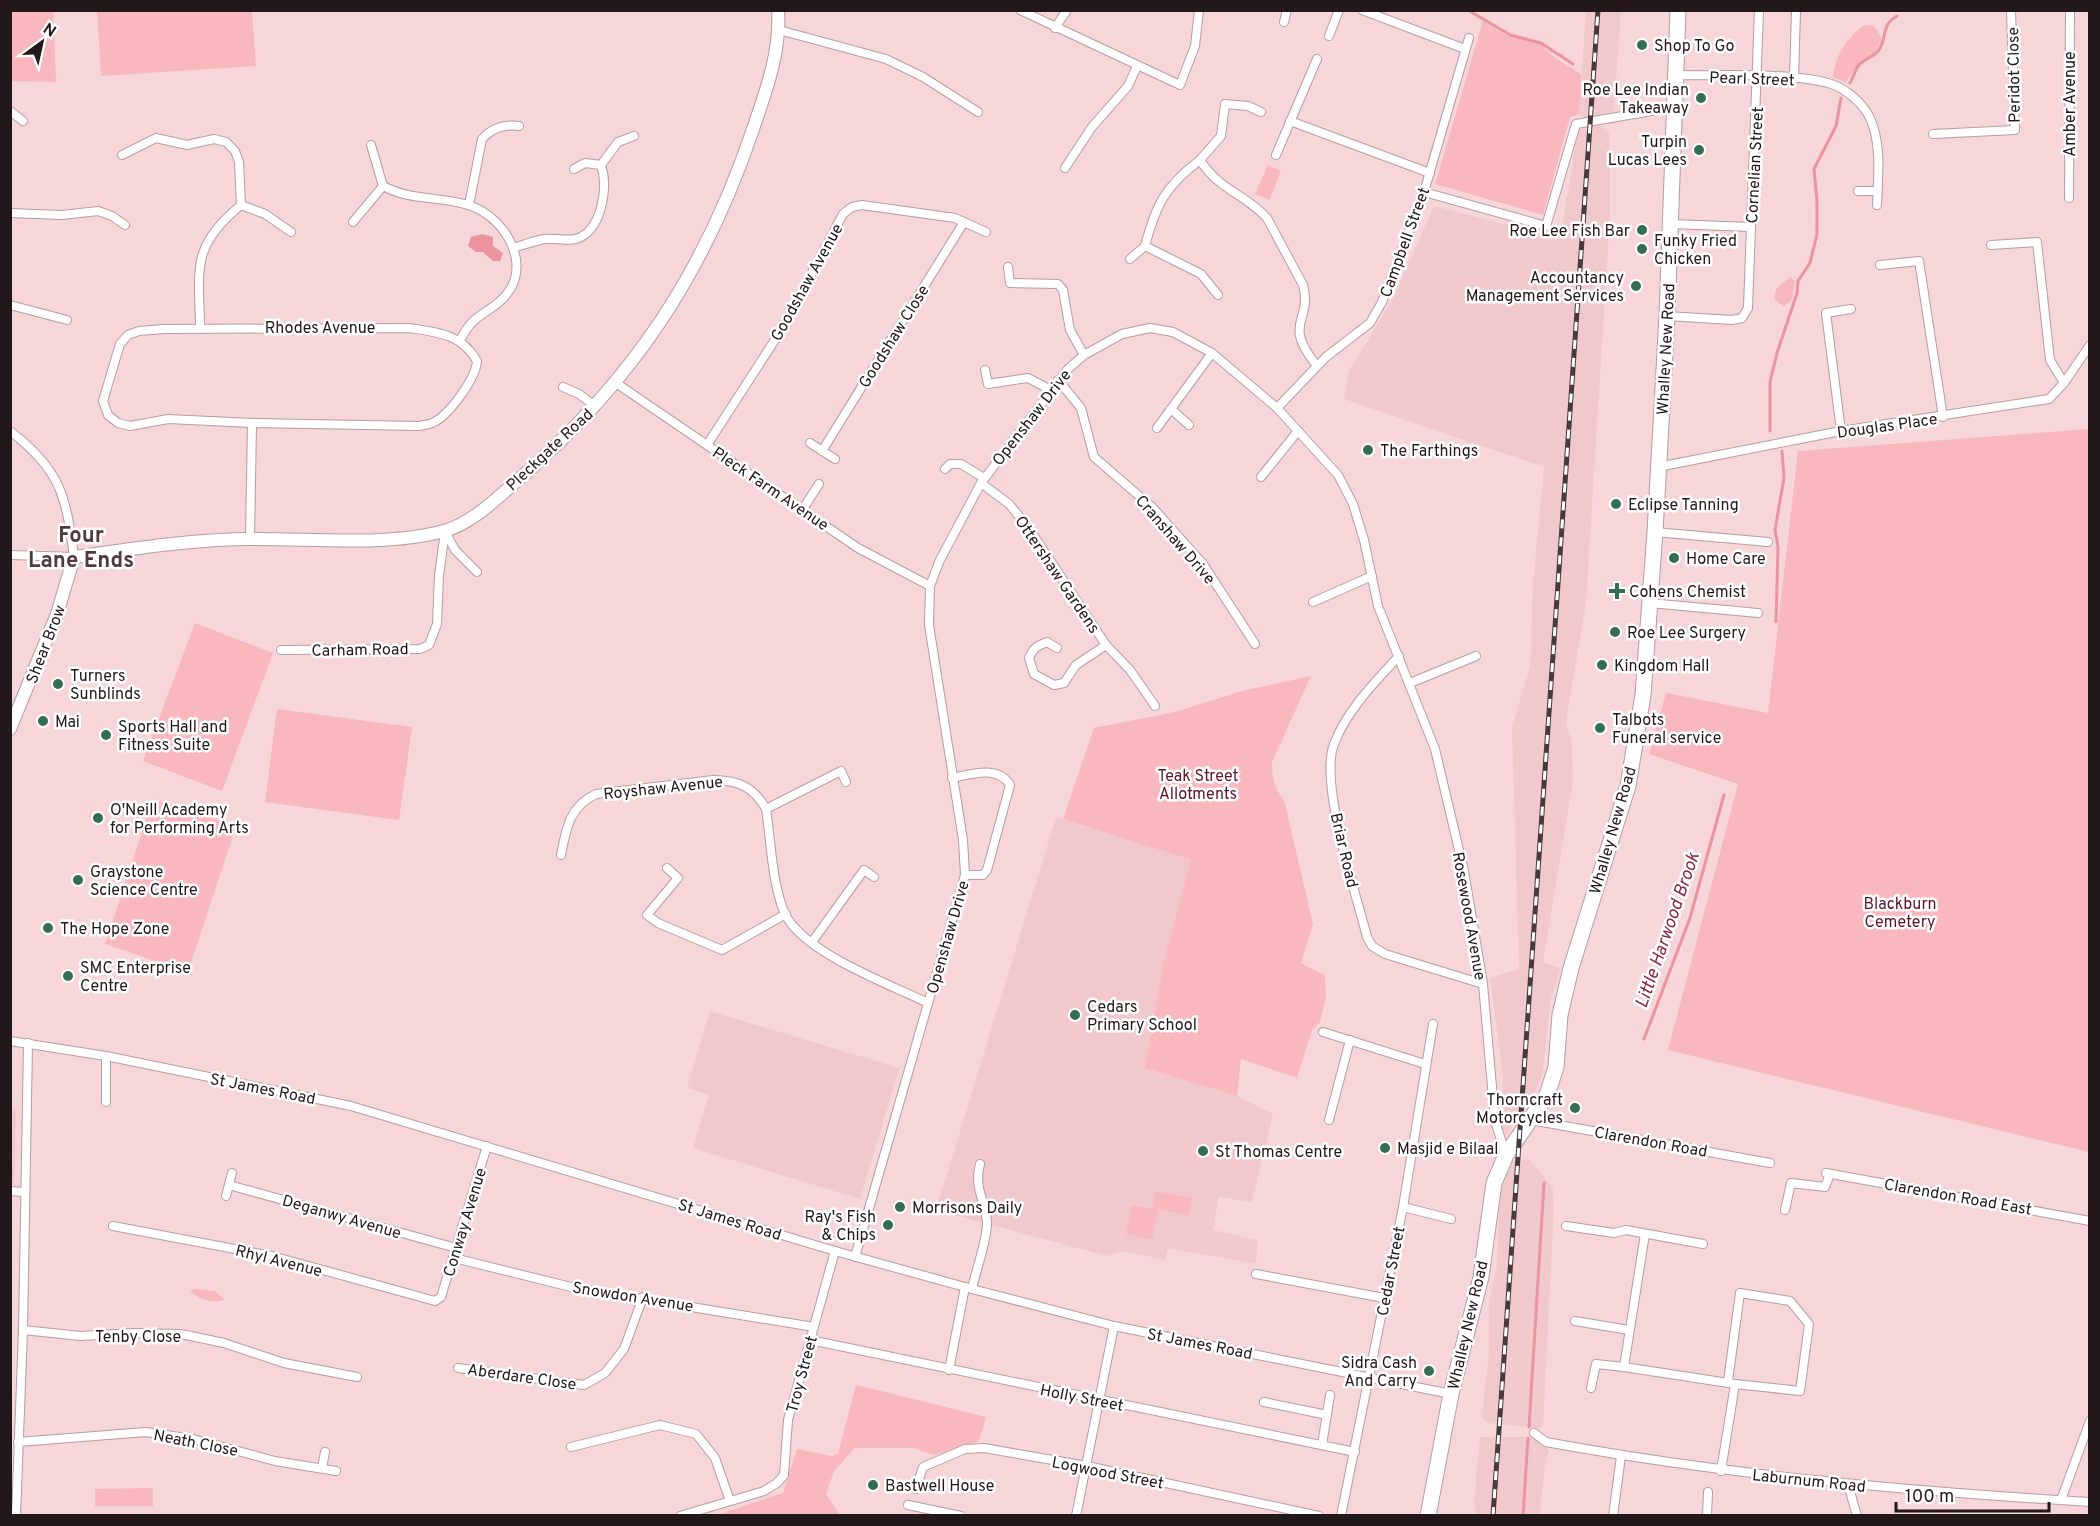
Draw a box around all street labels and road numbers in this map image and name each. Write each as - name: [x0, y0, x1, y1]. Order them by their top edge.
- street label: Peridot Close: [2004, 27, 2026, 123]
- street label: Amber Avenue: [2061, 51, 2081, 157]
- street label: Pearl Street: [1709, 69, 1795, 91]
- street label: Cornelian Street: [1743, 106, 1769, 224]
- street label: Campbell Street: [1377, 185, 1435, 301]
- street label: Goodshaw Avenue: [767, 221, 848, 345]
- street label: Goodshaw Close: [855, 282, 934, 392]
- street label: Whalley New Road: [1654, 283, 1680, 415]
- street label: Rhodes Avenue: [265, 319, 375, 339]
- street label: Openshaw Drive: [989, 366, 1076, 470]
- street label: Pleckgate Road: [503, 405, 598, 496]
- street label: Douglas Place: [1836, 410, 1939, 444]
- street label: Pleck Farm Avenue: [708, 443, 832, 536]
- street label: Cranshaw Drive: [1130, 492, 1219, 589]
- street label: Ottershaw Gardens: [1009, 512, 1103, 638]
- street label: Shear Brow: [23, 603, 71, 687]
- street label: Carham Road: [311, 640, 409, 662]
- street label: Whalley New Road: [1586, 764, 1642, 897]
- street label: Royshaw Avenue: [602, 773, 724, 805]
- street label: Briar Road: [1325, 811, 1361, 890]
- street label: Rosewood Avenue: [1447, 851, 1489, 982]
- street label: Openshaw Drive: [923, 879, 975, 996]
- street label: St James Road: [208, 1070, 317, 1110]
- street label: Clarendon Road: [1592, 1123, 1709, 1163]
- street label: Conway Avenue: [440, 1166, 492, 1279]
- street label: Clarendon Road East: [1882, 1175, 2033, 1221]
- street label: Deganwy Avenue: [280, 1191, 403, 1244]
- street label: St James Road: [675, 1196, 784, 1246]
- street label: Cedar Street: [1373, 1225, 1410, 1318]
- street label: Rhyl Avenue: [233, 1241, 324, 1282]
- street label: Whalley New Road: [1444, 1259, 1494, 1392]
- street label: Snowdon Avenue: [571, 1279, 695, 1317]
- street label: St James Road: [1145, 1325, 1254, 1365]
- street label: Tenby Close: [95, 1328, 181, 1348]
- street label: Troy Street: [783, 1334, 823, 1415]
- street label: Aberdare Close: [466, 1360, 577, 1396]
- street label: Holly Street: [1038, 1381, 1125, 1417]
- street label: Neath Close: [152, 1426, 240, 1462]
- street label: Logwood Street: [1050, 1453, 1165, 1495]
- street label: Laburnum Road: [1751, 1466, 1867, 1498]

